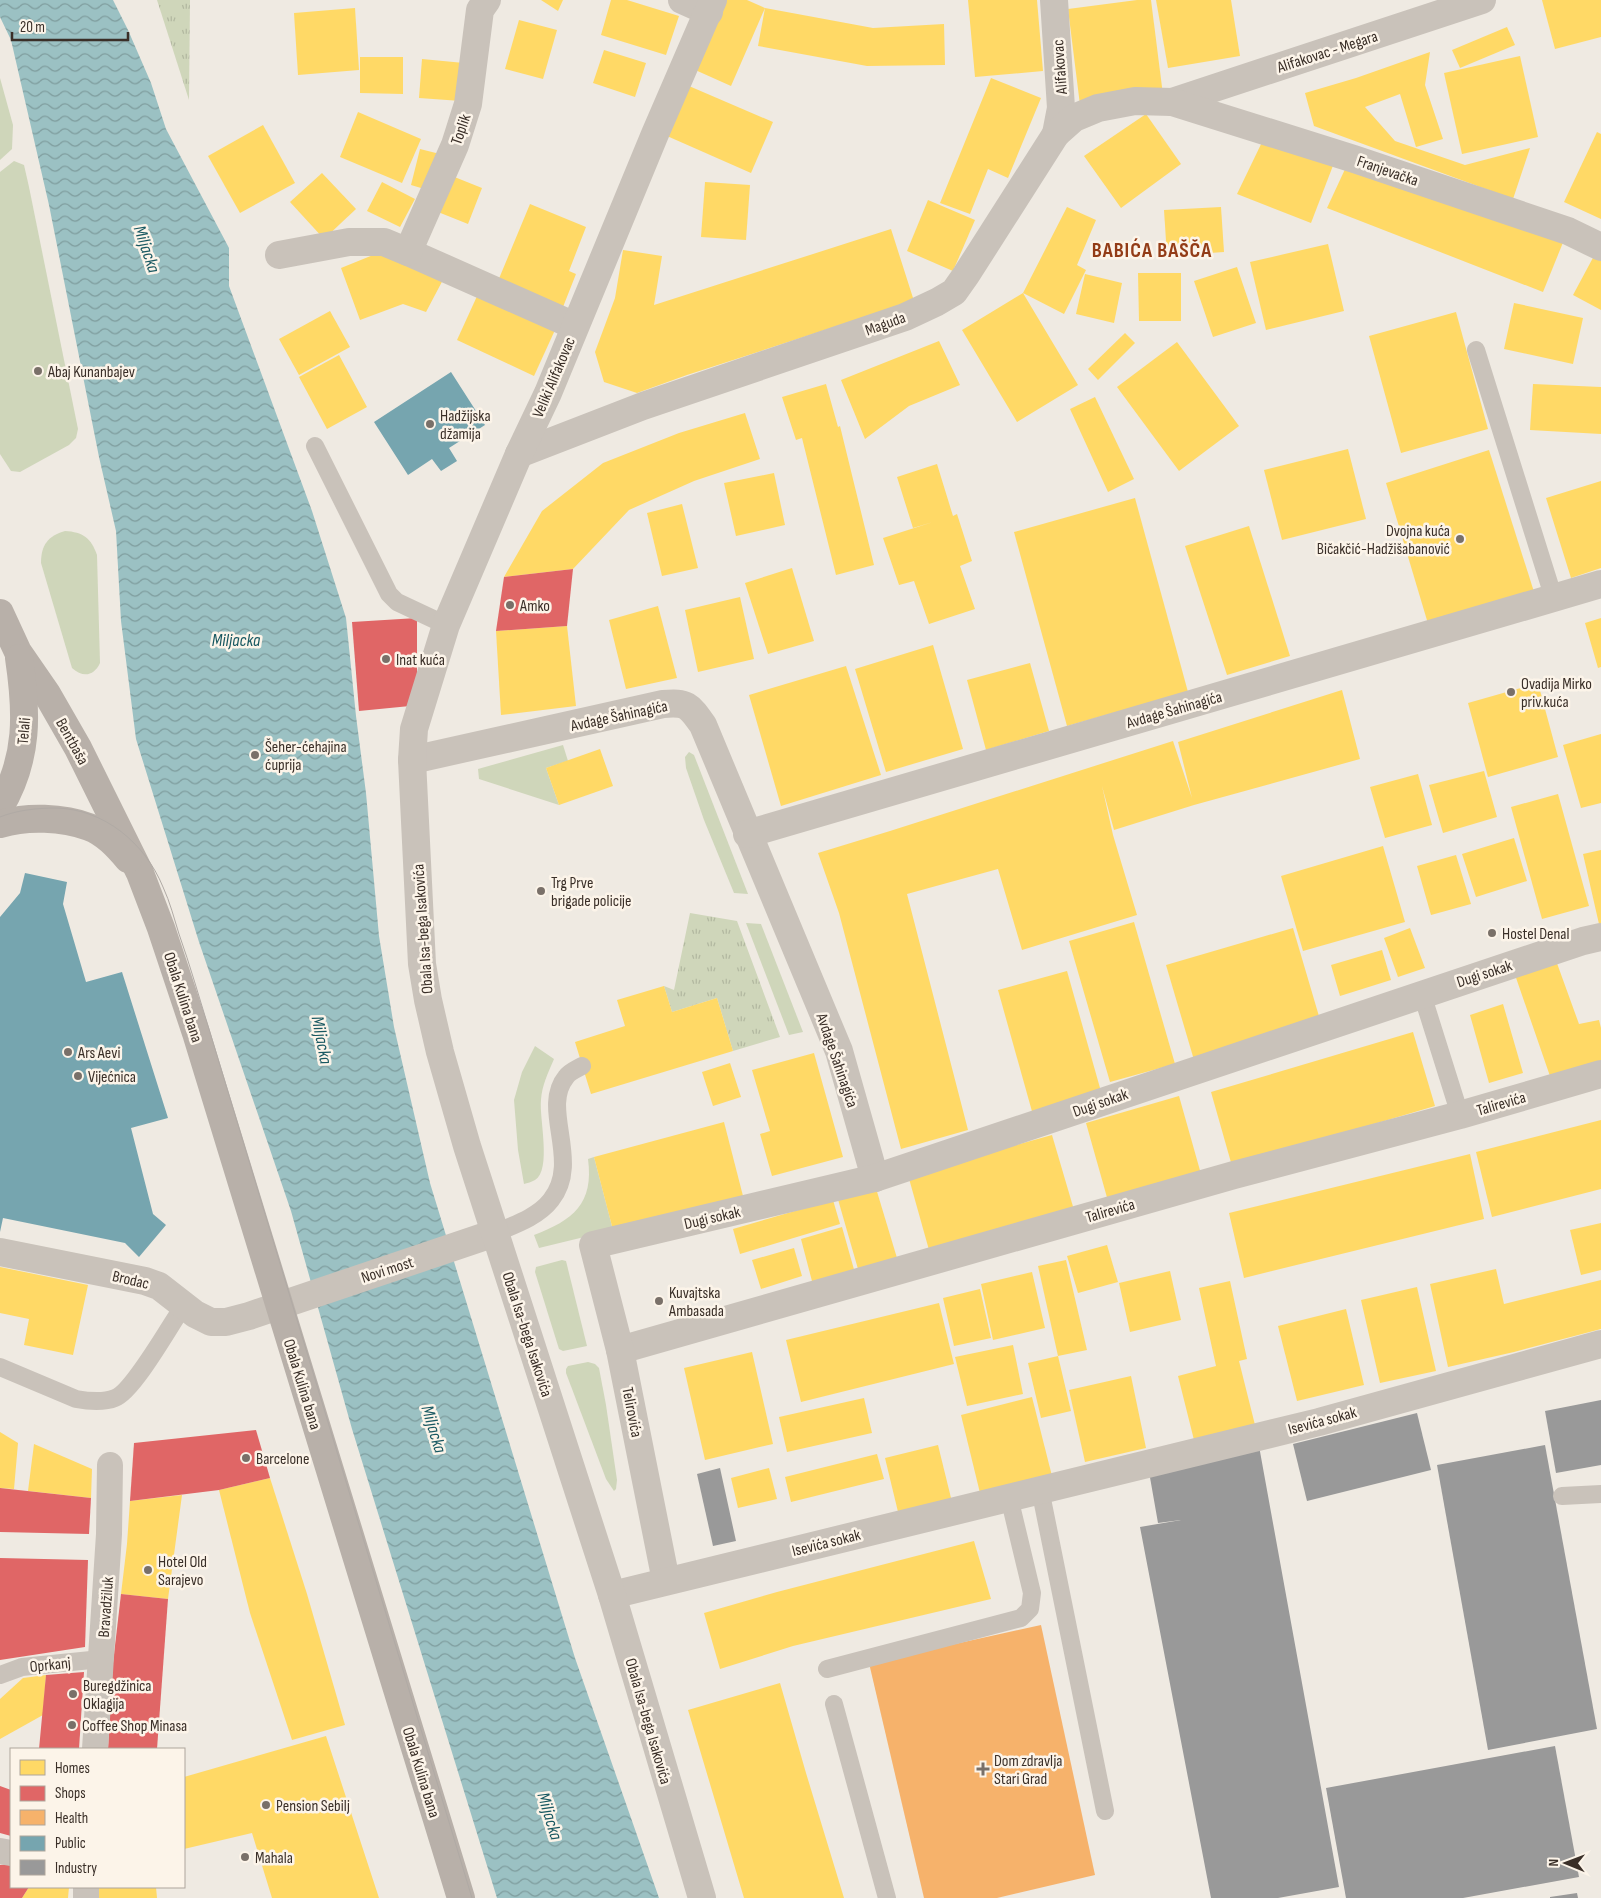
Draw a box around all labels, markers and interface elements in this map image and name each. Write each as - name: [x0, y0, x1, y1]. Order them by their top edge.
- scale bar: [12, 10, 129, 42]
- text: 20 m: [20, 18, 45, 37]
- street label: Alifakovac - Megara: [1274, 27, 1380, 78]
- street label: Alifakovac: [1049, 39, 1072, 96]
- street label: Toplik: [447, 112, 475, 147]
- street label: Franjevačka: [1354, 152, 1421, 191]
- water label: Miljacka: [129, 223, 165, 276]
- district label: BABIĆA BAŠČA: [1092, 238, 1212, 263]
- street label: Maguda: [863, 308, 908, 340]
- street label: Veliki Alifakovac: [529, 334, 580, 421]
- place label: Abaj Kunanbajev: [47, 363, 135, 382]
- marker: Abaj Kunanbajev: [32, 365, 44, 377]
- place label: Hadžijska džamija: [440, 407, 491, 444]
- marker: Hadžijska džamija: [424, 418, 436, 430]
- place label: Dvojna kuća Bičakčić-Hadžišabanović: [1317, 522, 1450, 559]
- marker: Dvojna kuća Bičakčić-Hadžišabanović: [1454, 533, 1466, 545]
- place label: Amko: [519, 597, 550, 616]
- marker: Amko: [504, 599, 516, 611]
- water label: Miljacka: [212, 630, 261, 651]
- place label: Inat kuća: [396, 651, 445, 670]
- marker: Inat kuća: [380, 653, 392, 665]
- place label: Ovadija Mirko priv.kuća: [1521, 675, 1592, 712]
- marker: Ovadija Mirko priv.kuća: [1505, 686, 1517, 698]
- street label: Avdage Šahinagića: [1124, 688, 1224, 733]
- street label: Avdage Šahinagića: [568, 697, 669, 736]
- street label: Bentbaša: [51, 715, 92, 768]
- street label: Telali: [14, 717, 35, 746]
- place label: Šeher-ćehajina ćuprija: [265, 738, 347, 775]
- marker: Šeher-ćehajina ćuprija: [249, 749, 261, 761]
- street label: Obala Isa-bega Isakovića: [409, 863, 438, 995]
- place label: Trg Prve brigade policije: [551, 874, 631, 911]
- marker: Trg Prve brigade policije: [535, 885, 547, 897]
- place label: Hostel Denal: [1502, 925, 1570, 944]
- marker: Hostel Denal: [1486, 927, 1498, 939]
- street label: Obala Kulina bana: [159, 950, 206, 1045]
- street label: Dugi sokak: [1454, 957, 1515, 992]
- street label: Avdage Šahinagića: [811, 1010, 862, 1110]
- water label: Miljacka: [307, 1014, 337, 1067]
- place label: Ars Aevi: [77, 1044, 120, 1063]
- marker: Ars Aevi: [62, 1046, 74, 1058]
- place label: Vijećnica: [88, 1068, 136, 1087]
- marker: Vijećnica: [72, 1070, 84, 1082]
- street label: Dugi sokak: [1070, 1085, 1131, 1122]
- street label: Talirevića: [1475, 1088, 1528, 1120]
- street label: Talirevića: [1084, 1195, 1137, 1227]
- street label: Dugi sokak: [682, 1203, 742, 1234]
- street label: Novi most: [359, 1253, 416, 1288]
- street label: Brodac: [110, 1267, 151, 1294]
- street label: Obala Isa-bega Isakovića: [497, 1270, 556, 1399]
- place label: Kuvajtska Ambasada: [668, 1284, 724, 1321]
- marker: Kuvajtska Ambasada: [653, 1295, 665, 1307]
- street label: Obala Kulina bana: [279, 1337, 324, 1432]
- street label: Telirovića: [617, 1386, 646, 1439]
- water label: Miljacka: [416, 1403, 451, 1456]
- street label: Isevića sokak: [1286, 1403, 1359, 1440]
- place label: Barcelone: [256, 1450, 309, 1469]
- marker: Barcelone: [240, 1452, 252, 1464]
- street label: Isevića sokak: [790, 1526, 863, 1561]
- place label: Hotel Old Sarajevo: [158, 1553, 207, 1590]
- marker: Hotel Old Sarajevo: [142, 1564, 154, 1576]
- street label: Bravadžiluk: [95, 1576, 118, 1638]
- street label: Oprkanj: [29, 1654, 72, 1677]
- street label: Obala Isa-bega Isakovića: [620, 1656, 675, 1787]
- place label: Buregdžinica Oklagija: [83, 1677, 151, 1714]
- marker: Buregdžinica Oklagija: [67, 1688, 79, 1700]
- place label: Coffee Shop Minasa: [82, 1717, 187, 1736]
- marker: Coffee Shop Minasa: [66, 1719, 78, 1731]
- street label: Obala Kulina bana: [398, 1725, 443, 1820]
- legend: [10, 1748, 185, 1888]
- place label: Dom zdravlja Stari Grad: [994, 1752, 1062, 1789]
- text: Homes: [55, 1759, 90, 1778]
- marker: Dom zdravlja Stari Grad: [976, 1762, 990, 1776]
- text: Shops: [55, 1784, 86, 1803]
- water label: Miljacka: [532, 1790, 567, 1843]
- place label: Pension Sebilj: [276, 1797, 350, 1816]
- marker: Pension Sebilj: [260, 1799, 272, 1811]
- text: Health: [55, 1809, 88, 1828]
- text: Public: [55, 1834, 86, 1853]
- north arrow: [1541, 1838, 1591, 1888]
- place label: Mahala: [255, 1849, 293, 1868]
- marker: Mahala: [239, 1851, 251, 1863]
- text: Industry: [55, 1859, 97, 1878]
- text: N: [1545, 1859, 1562, 1867]

